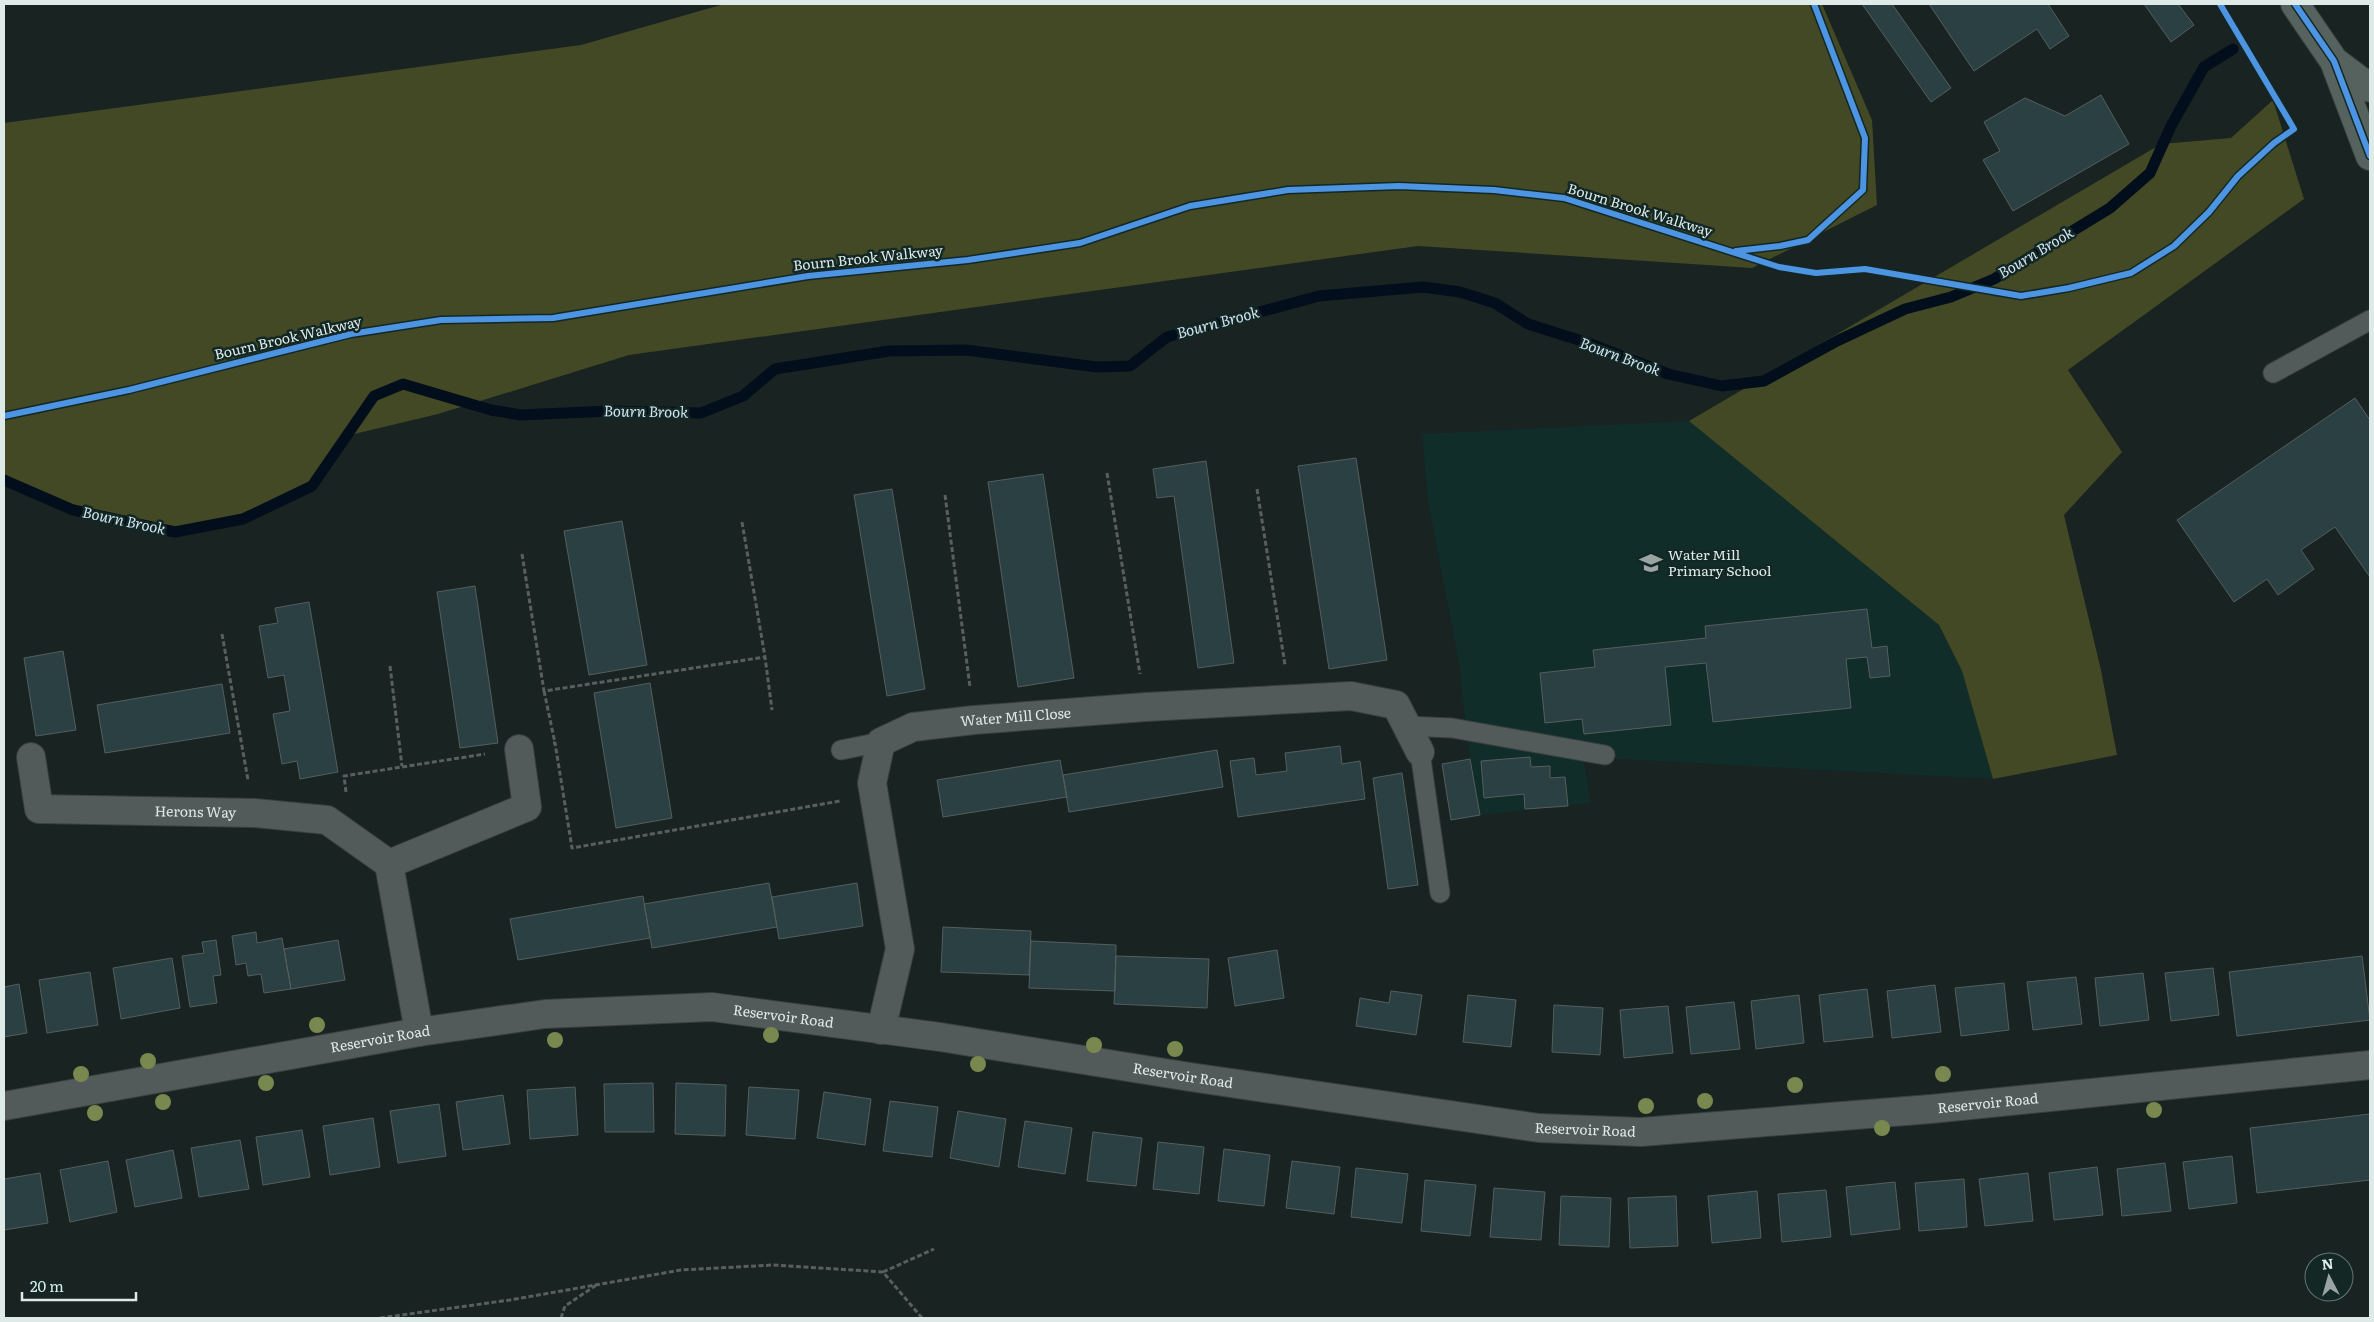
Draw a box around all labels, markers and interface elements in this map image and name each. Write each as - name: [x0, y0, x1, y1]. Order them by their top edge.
- street label: Bourn Brook Walkway: [1565, 177, 1716, 241]
- water label: Bourn Brook: [1993, 220, 2078, 283]
- street label: Bourn Brook Walkway: [792, 239, 945, 275]
- water label: Bourn Brook: [1174, 299, 1262, 344]
- street label: Bourn Brook Walkway: [212, 310, 364, 364]
- water label: Bourn Brook: [1577, 330, 1665, 381]
- water label: Bourn Brook: [604, 398, 689, 423]
- water label: Bourn Brook: [81, 499, 169, 540]
- place label: Water Mill Primary School: [1668, 544, 1772, 580]
- school or university icon: Water Mill Primary School: [1638, 550, 1664, 576]
- street label: Water Mill Close: [959, 702, 1072, 731]
- street label: Herons Way: [154, 800, 237, 822]
- street label: Reservoir Road: [732, 999, 835, 1032]
- street label: Reservoir Road: [328, 1019, 432, 1057]
- street label: Reservoir Road: [1132, 1057, 1235, 1092]
- street label: Reservoir Road: [1936, 1087, 2040, 1117]
- street label: Reservoir Road: [1534, 1117, 1637, 1141]
- north arrow: [2304, 1252, 2354, 1302]
- text: N: [2321, 1252, 2335, 1274]
- scale bar: [22, 1270, 136, 1302]
- text: 20 m: [30, 1274, 64, 1297]

